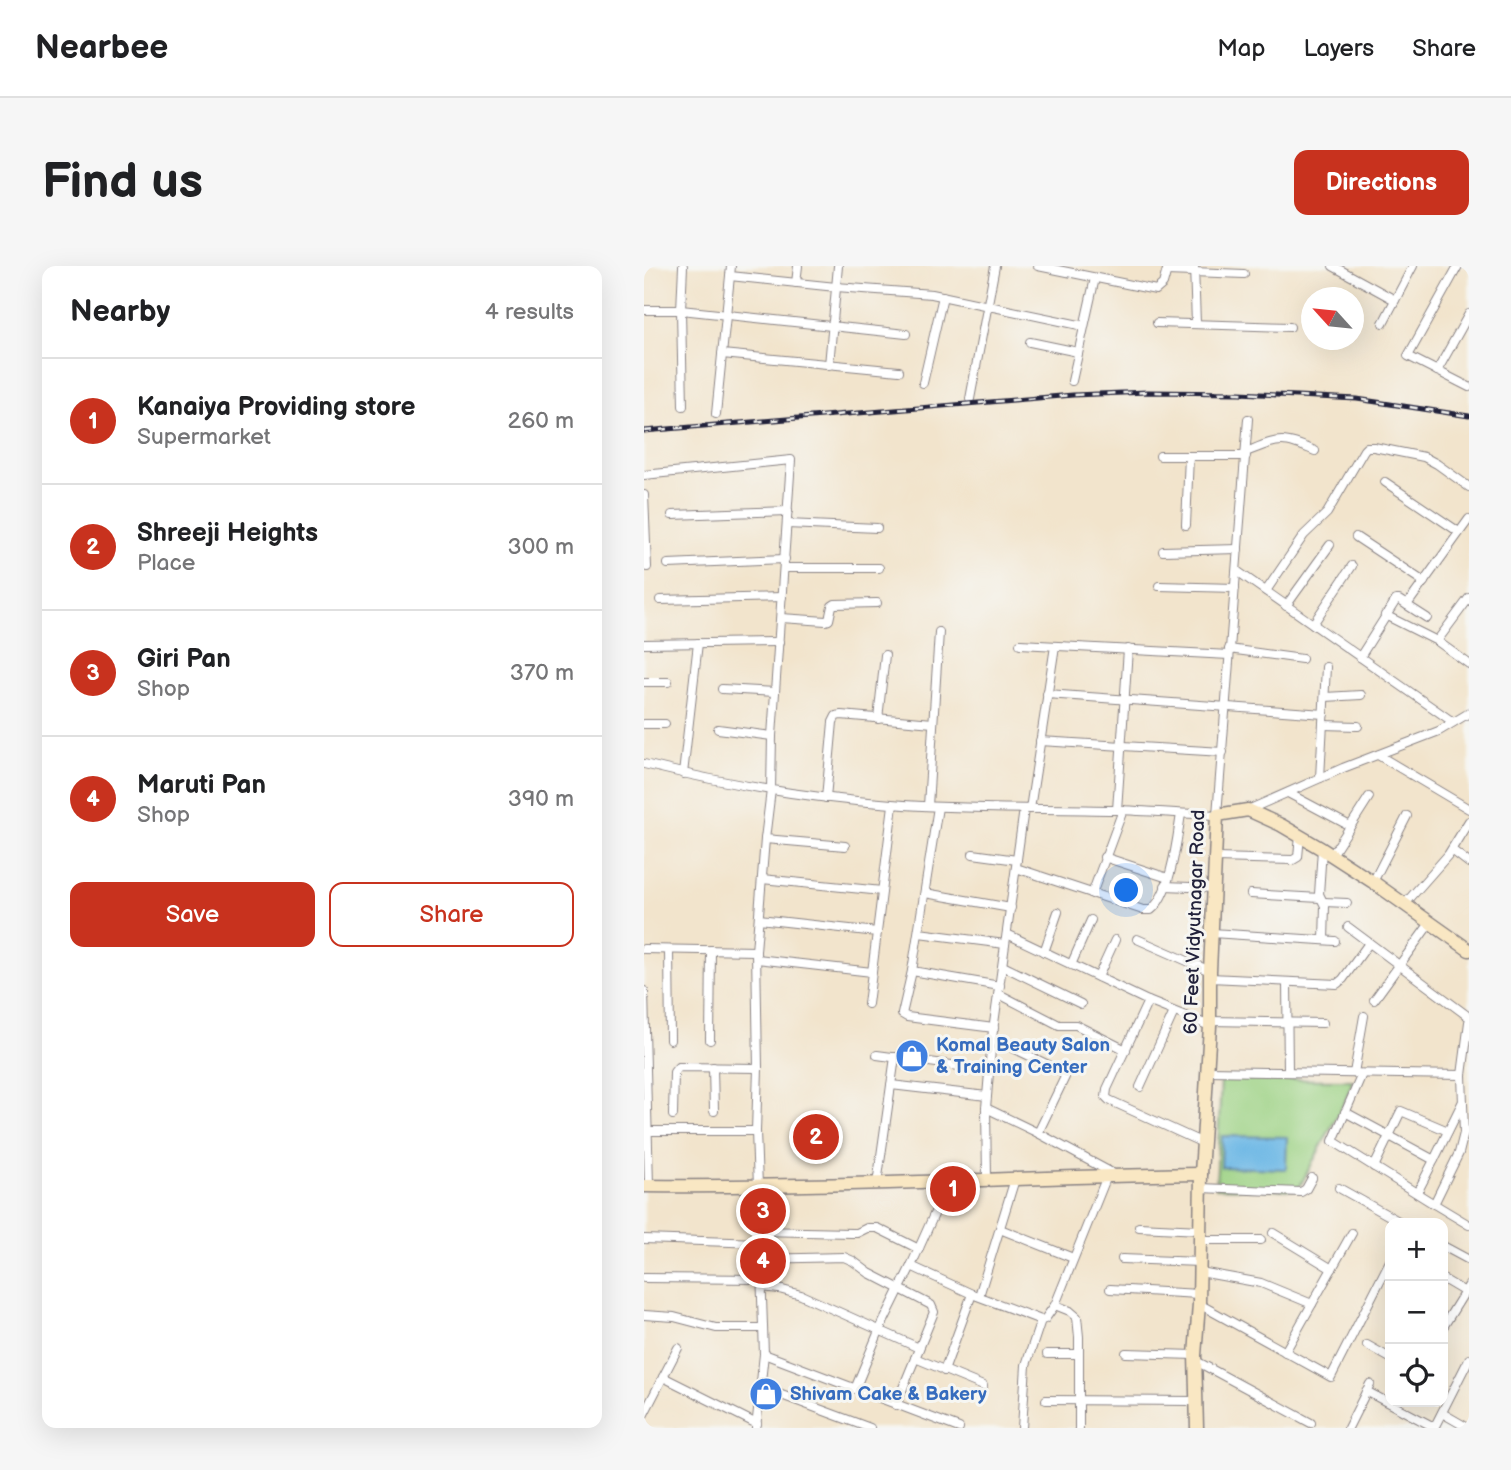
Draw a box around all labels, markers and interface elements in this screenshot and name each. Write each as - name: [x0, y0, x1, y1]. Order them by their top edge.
- text: Nearbee: [35, 28, 168, 68]
- text: Map: [1217, 34, 1265, 63]
- text: Layers: [1303, 34, 1374, 63]
- text: Share: [1412, 34, 1476, 63]
- button: Directions: [1294, 150, 1469, 215]
- text: Find us: [42, 153, 203, 212]
- north arrow: [1301, 287, 1364, 350]
- text: Nearby: [70, 294, 170, 330]
- text: 4 results: [485, 298, 574, 326]
- text: Kanaiya Providing store: [137, 392, 415, 423]
- text: 1: [88, 407, 98, 435]
- text: 260 m: [508, 407, 574, 435]
- text: Supermarket: [137, 423, 271, 451]
- text: Shreeji Heights: [137, 518, 318, 549]
- text: 2: [86, 533, 100, 561]
- text: 300 m: [508, 533, 574, 561]
- text: Place: [137, 549, 195, 577]
- text: Giri Pan: [137, 644, 231, 675]
- text: 3: [86, 659, 100, 687]
- text: 370 m: [510, 659, 574, 687]
- text: Shop: [137, 675, 190, 703]
- text: Maruti Pan: [137, 770, 266, 801]
- text: 4: [86, 785, 100, 813]
- text: 390 m: [508, 785, 574, 813]
- text: Shop: [137, 801, 190, 829]
- street label: 60 Feet Vidyutnagar Road: [1180, 809, 1210, 1035]
- your location: [1109, 873, 1143, 907]
- button: Save: [70, 882, 315, 947]
- button: Share: [329, 882, 574, 947]
- place label: Komal Beauty Salon & Training Center: [936, 1034, 1110, 1079]
- shop icon: Komal Beauty Salon & Training Center: [893, 1037, 931, 1075]
- pin: 2: [793, 1111, 839, 1163]
- pin: 1: [930, 1163, 976, 1215]
- pin: 3: [740, 1185, 786, 1237]
- map controls: [1385, 1218, 1448, 1407]
- button: +: [1385, 1218, 1448, 1281]
- pin: 4: [740, 1235, 786, 1287]
- button: −: [1385, 1281, 1448, 1344]
- button: locate: [1385, 1344, 1448, 1407]
- shop icon: Shivam Cake & Bakery: [747, 1375, 785, 1413]
- place label: Shivam Cake & Bakery: [790, 1383, 987, 1406]

